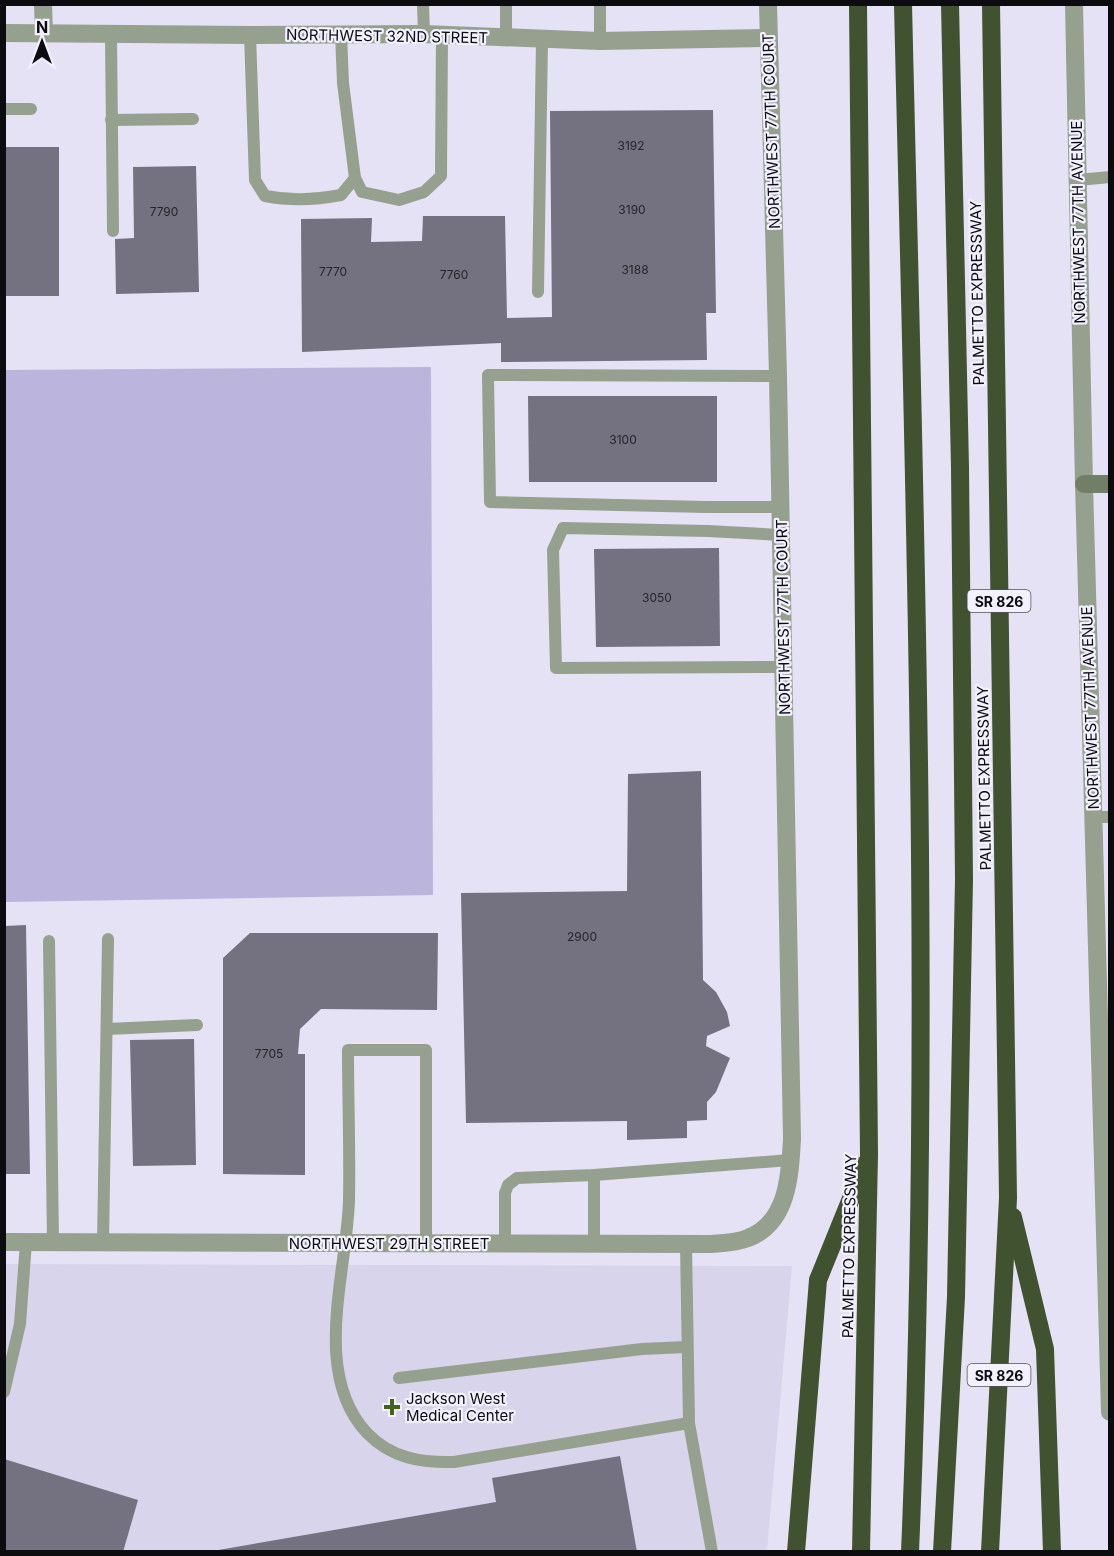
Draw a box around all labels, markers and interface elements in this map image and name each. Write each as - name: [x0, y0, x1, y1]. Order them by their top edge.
- north arrow: [12, 12, 72, 72]
- text: N: [36, 17, 48, 37]
- street label: NORTHWEST 32ND STREET: [286, 25, 488, 47]
- street label: NORTHWEST 77TH COURT: [758, 33, 784, 229]
- street label: NORTHWEST 77TH AVENUE: [1067, 120, 1089, 324]
- house number: 3192: [617, 138, 645, 153]
- street label: PALMETTO EXPRESSWAY: [966, 201, 988, 385]
- house number: 3190: [618, 202, 646, 217]
- house number: 7790: [150, 204, 178, 219]
- house number: 3188: [621, 262, 649, 277]
- house number: 7770: [319, 264, 347, 279]
- house number: 7760: [440, 267, 468, 282]
- house number: 3100: [609, 432, 637, 447]
- street label: NORTHWEST 77TH COURT: [772, 519, 794, 715]
- house number: 3050: [642, 590, 672, 605]
- road number: SR 826: [968, 590, 1030, 612]
- street label: NORTHWEST 77TH AVENUE: [1077, 606, 1103, 810]
- street label: PALMETTO EXPRESSWAY: [973, 686, 995, 870]
- house number: 2900: [567, 929, 597, 944]
- house number: 7705: [255, 1046, 283, 1061]
- street label: PALMETTO EXPRESSWAY: [838, 1154, 860, 1338]
- street label: NORTHWEST 29TH STREET: [289, 1234, 489, 1253]
- road number: SR 826: [968, 1364, 1030, 1386]
- place label: Jackson West Medical Center: [406, 1389, 514, 1425]
- marker: Jackson West Medical Center: [383, 1398, 401, 1416]

